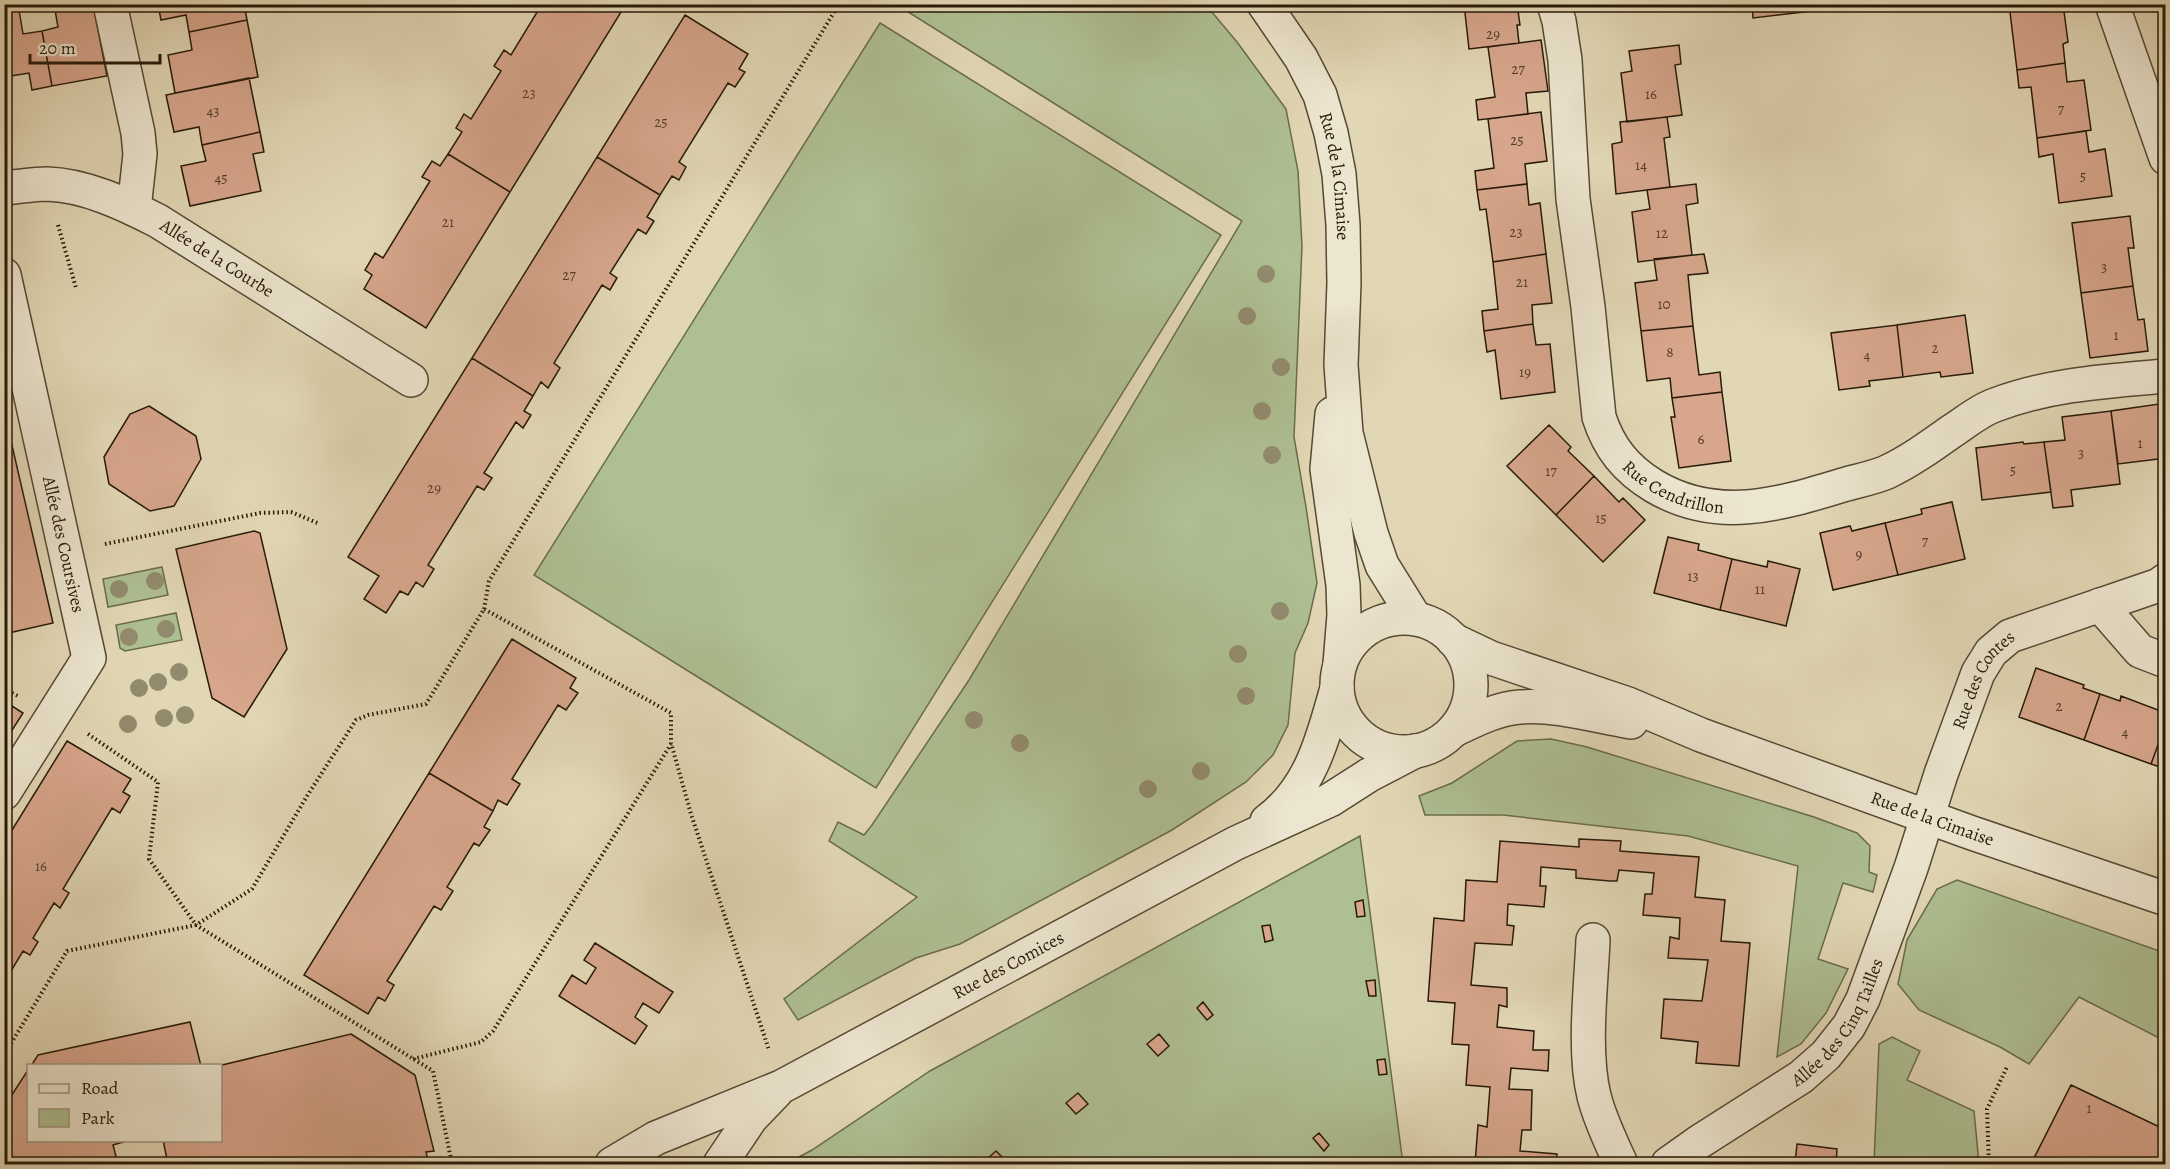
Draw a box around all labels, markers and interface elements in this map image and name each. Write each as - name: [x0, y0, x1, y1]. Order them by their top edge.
- house number: 29: [1486, 24, 1500, 44]
- scale bar: [30, 27, 160, 65]
- text: 20 m: [39, 36, 76, 60]
- house number: 27: [1511, 59, 1525, 79]
- house number: 23: [522, 83, 536, 103]
- house number: 16: [1645, 84, 1657, 104]
- house number: 7: [2058, 99, 2065, 119]
- house number: 43: [206, 101, 220, 121]
- street label: Rue de la Cimaise: [1314, 109, 1355, 240]
- house number: 25: [654, 112, 668, 132]
- house number: 25: [1510, 130, 1524, 150]
- house number: 14: [1635, 155, 1647, 175]
- house number: 5: [2080, 166, 2086, 186]
- house number: 45: [214, 168, 228, 188]
- house number: 21: [442, 212, 454, 232]
- street label: Allée de la Courbe: [155, 213, 279, 303]
- house number: 23: [1509, 222, 1523, 242]
- house number: 12: [1656, 223, 1668, 243]
- house number: 3: [2101, 257, 2107, 277]
- house number: 27: [562, 265, 576, 285]
- house number: 21: [1516, 272, 1528, 292]
- house number: 10: [1657, 294, 1671, 314]
- house number: 1: [2113, 325, 2119, 345]
- house number: 2: [1931, 338, 1939, 358]
- house number: 8: [1666, 342, 1674, 362]
- house number: 4: [1864, 345, 1871, 365]
- house number: 19: [1519, 362, 1531, 382]
- house number: 6: [1698, 429, 1705, 449]
- house number: 1: [2137, 433, 2143, 453]
- house number: 3: [2078, 443, 2084, 463]
- street label: Rue Cendrillon: [1617, 455, 1725, 519]
- house number: 5: [2010, 460, 2016, 480]
- house number: 17: [1545, 461, 1557, 481]
- street label: Allée des Coursives: [37, 473, 91, 615]
- house number: 29: [427, 478, 441, 498]
- house number: 15: [1595, 508, 1607, 528]
- house number: 7: [1922, 531, 1929, 551]
- house number: 9: [1856, 544, 1863, 564]
- house number: 13: [1687, 566, 1699, 586]
- house number: 11: [1755, 579, 1765, 599]
- street label: Rue des Contes: [1946, 625, 2020, 733]
- house number: 2: [2055, 696, 2063, 716]
- house number: 4: [2122, 722, 2129, 742]
- street label: Rue de la Cimaise: [1868, 785, 1997, 852]
- house number: 16: [35, 856, 47, 876]
- street label: Rue des Comices: [948, 925, 1068, 1005]
- street label: Allée des Cinq Tailles: [1786, 955, 1889, 1093]
- legend: [27, 1064, 222, 1142]
- text: Road: [81, 1076, 119, 1100]
- house number: 1: [2086, 1098, 2092, 1118]
- text: Park: [81, 1106, 115, 1130]

